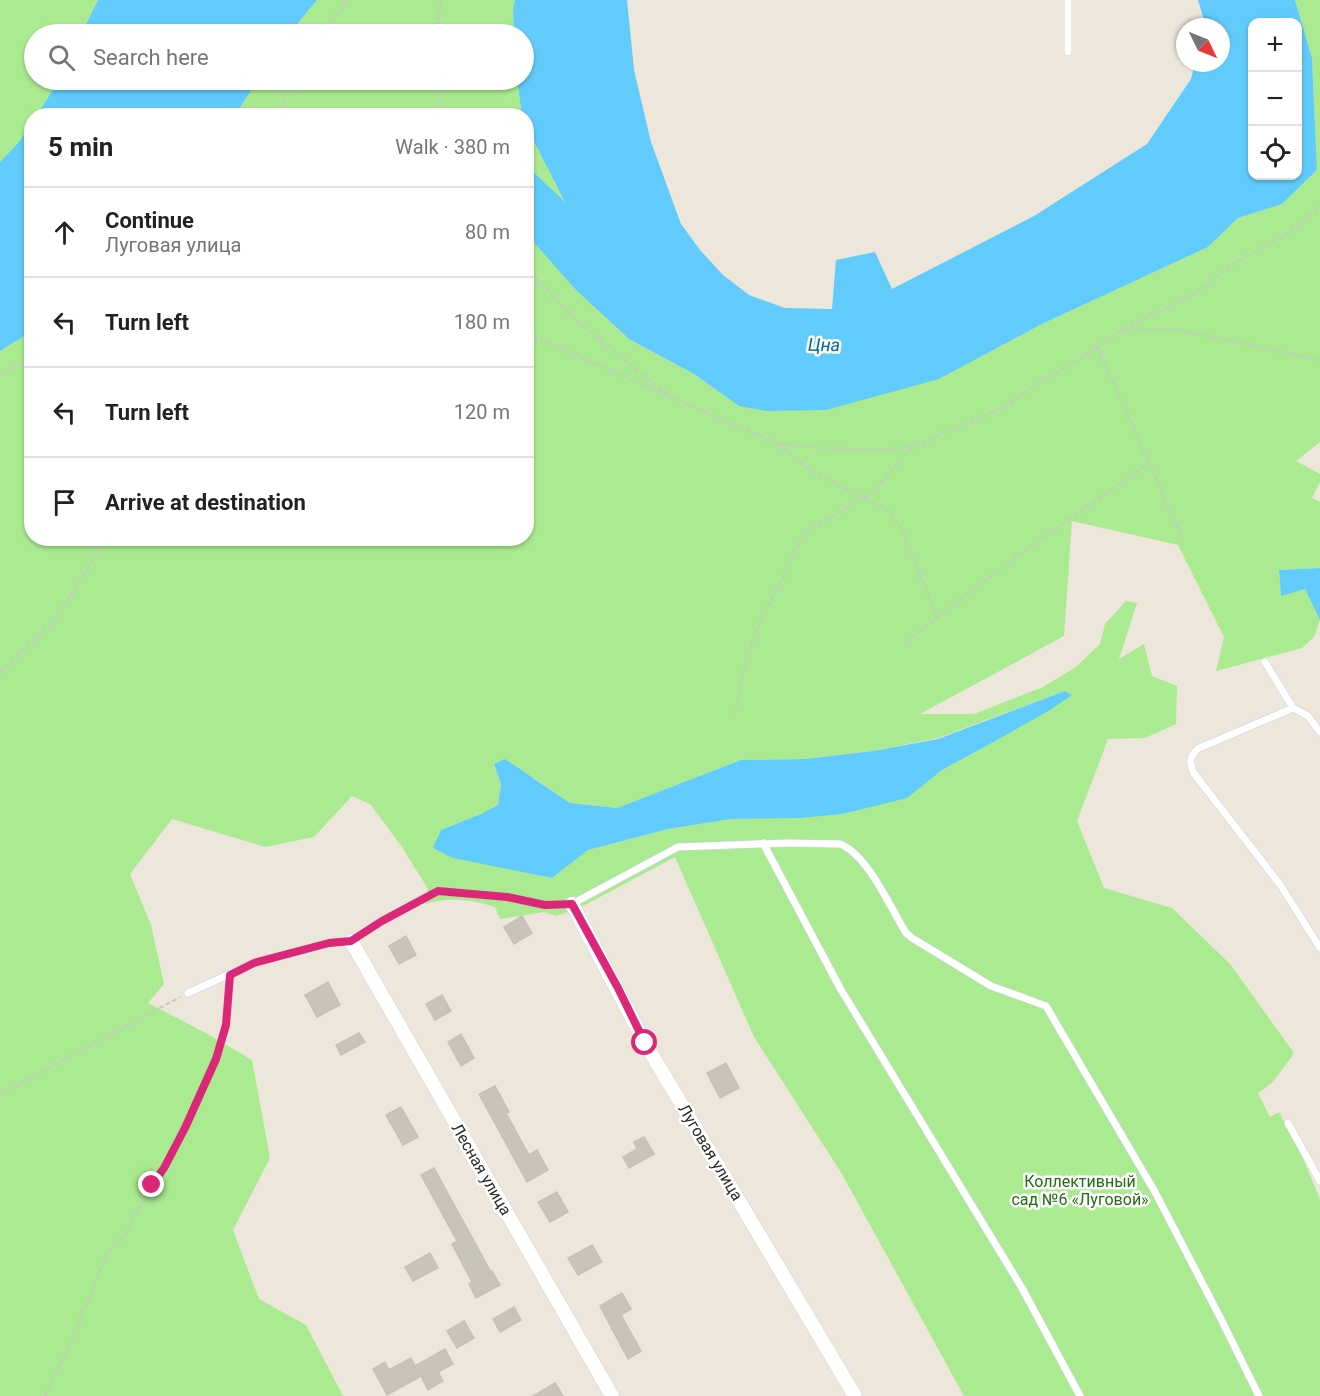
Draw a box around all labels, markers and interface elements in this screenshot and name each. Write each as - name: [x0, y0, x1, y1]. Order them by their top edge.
- north arrow: [1176, 18, 1230, 72]
- map controls: [1248, 18, 1302, 180]
- button: +: [1248, 18, 1302, 72]
- search box: [24, 24, 534, 90]
- icon: search: [45, 41, 78, 74]
- text: Search here: [93, 45, 209, 70]
- button: −: [1248, 72, 1302, 126]
- button: locate: [1248, 126, 1302, 180]
- text: 5 min: [48, 132, 113, 162]
- text: Walk · 380 m: [395, 135, 510, 159]
- text: Continue: [105, 208, 194, 233]
- icon: ahead: [48, 216, 81, 249]
- text: 80 m: [465, 220, 510, 244]
- text: Луговая улица: [105, 233, 241, 257]
- icon: left: [48, 306, 81, 339]
- text: Turn left: [105, 310, 189, 335]
- text: 180 m: [454, 310, 510, 334]
- water label: Цна: [808, 334, 840, 355]
- icon: left: [48, 396, 81, 429]
- text: Turn left: [105, 400, 189, 425]
- text: 120 m: [454, 400, 510, 424]
- icon: arrive: [48, 486, 81, 519]
- text: Arrive at destination: [105, 490, 306, 515]
- route start: [631, 1029, 657, 1055]
- street label: Луговая улица: [674, 1101, 747, 1204]
- street label: Лесная улица: [448, 1120, 515, 1219]
- route end: [138, 1171, 164, 1197]
- park label: Коллективный сад №6 «Луговой»: [1011, 1172, 1149, 1209]

